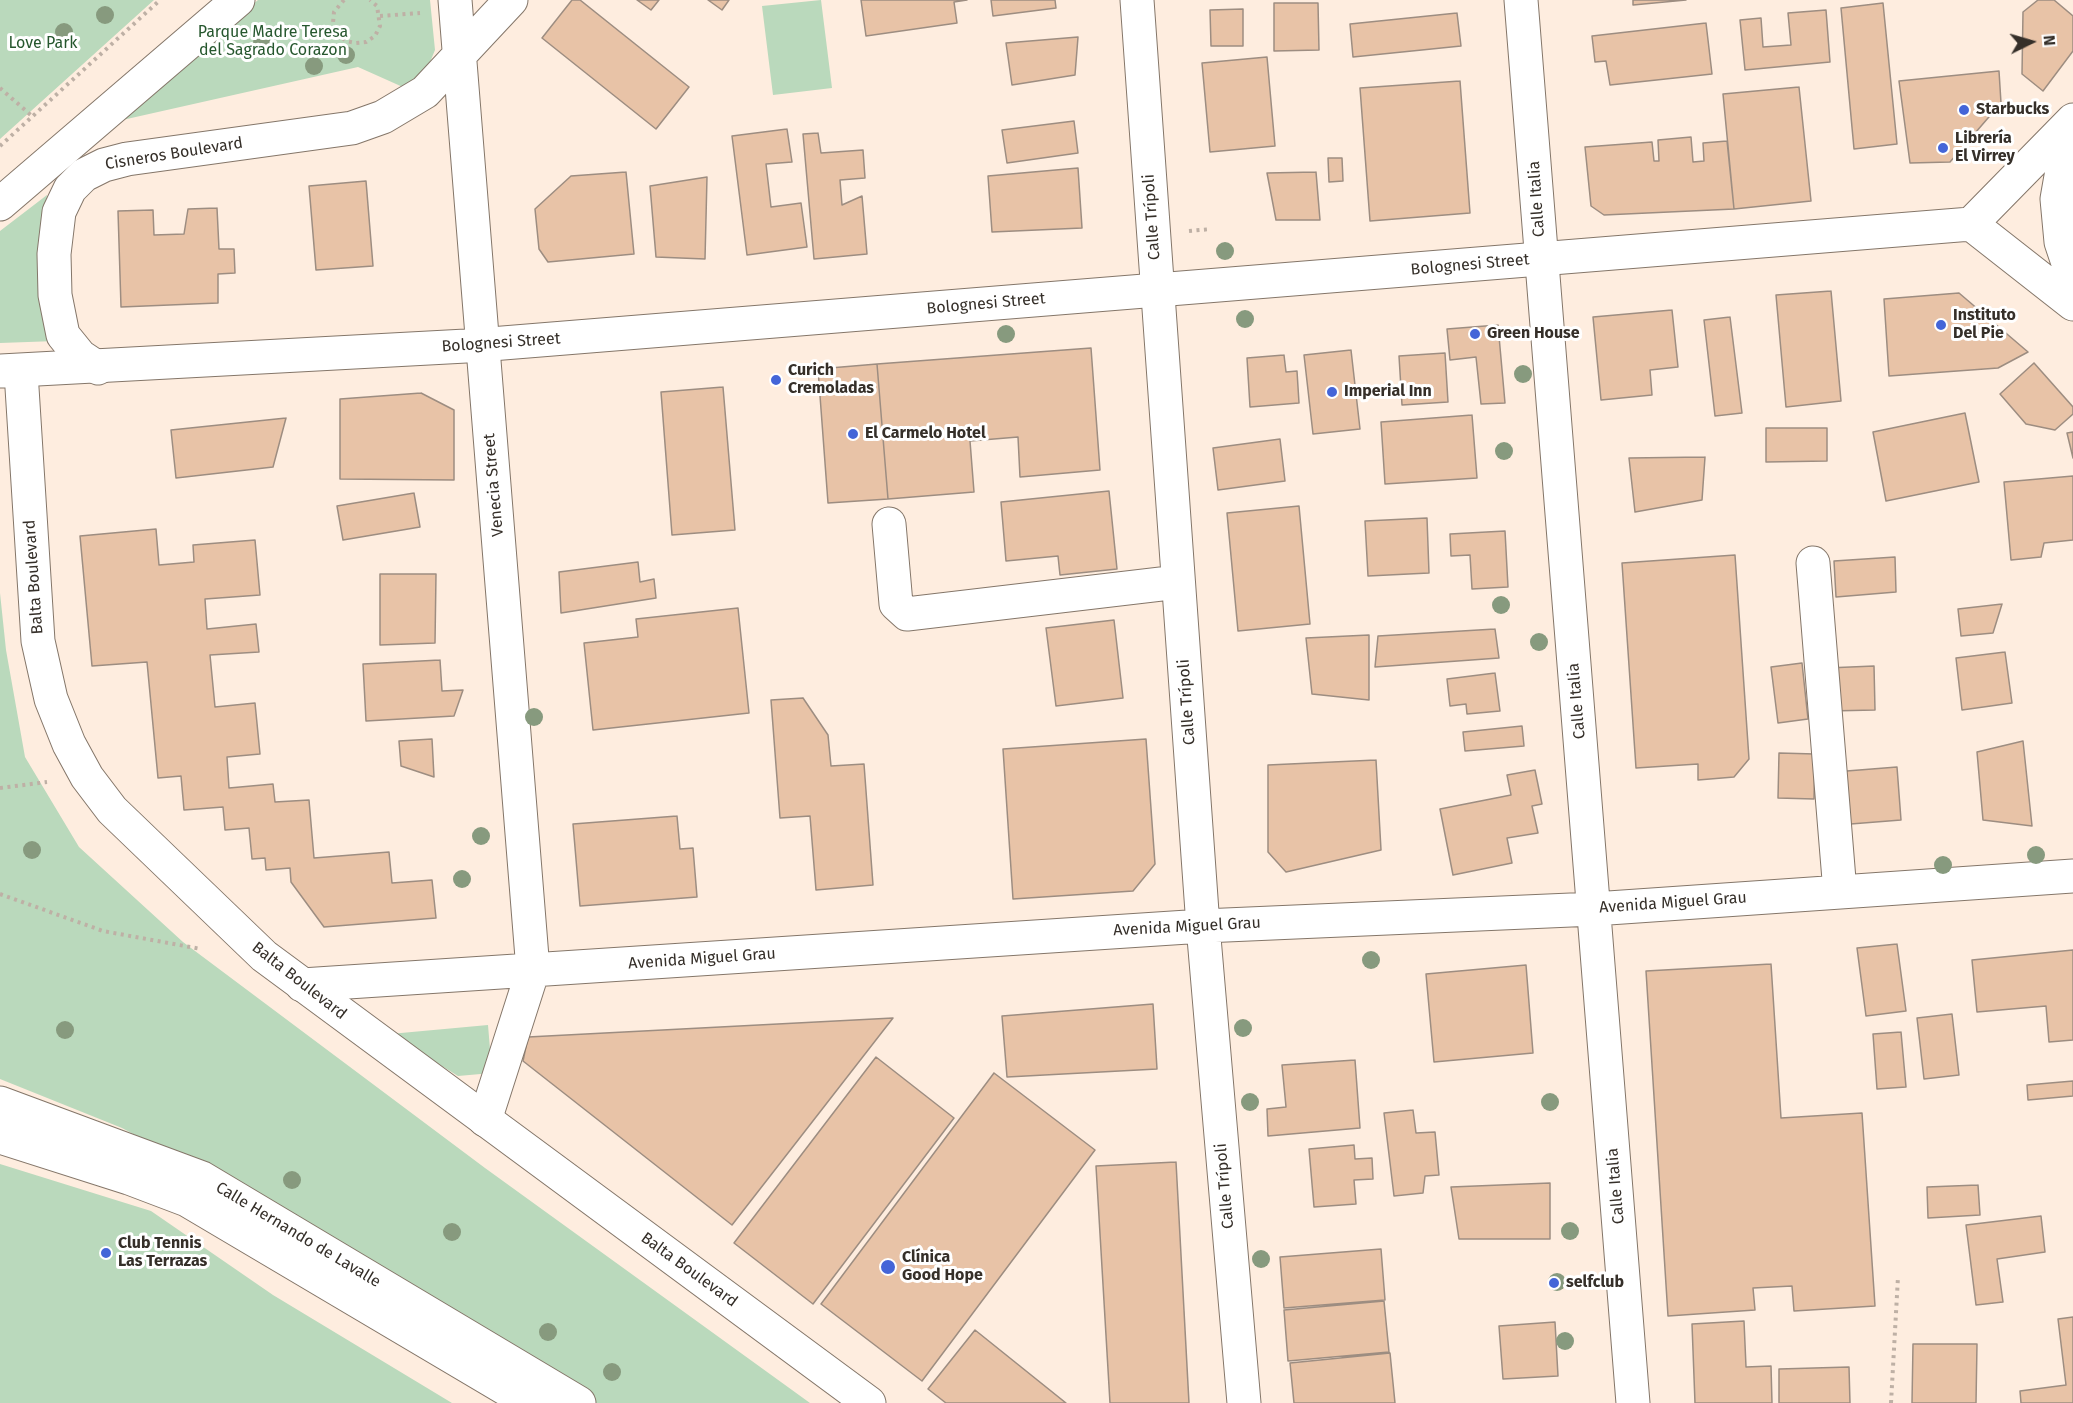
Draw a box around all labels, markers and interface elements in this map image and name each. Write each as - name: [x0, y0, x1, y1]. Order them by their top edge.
- north arrow: [2001, 12, 2061, 72]
- park label: Parque Madre Teresa del Sagrado Corazon: [198, 23, 348, 61]
- park label: Love Park: [8, 34, 78, 54]
- text: N: [2040, 34, 2059, 46]
- place label: Starbucks: [1976, 100, 2049, 120]
- marker: Starbucks: [1957, 103, 1971, 117]
- place label: Librería El Virrey: [1955, 129, 2015, 167]
- street label: Cisneros Boulevard: [104, 134, 244, 174]
- marker: Librería El Virrey: [1936, 141, 1950, 155]
- street label: Calle Italia: [1525, 160, 1549, 238]
- street label: Calle Trípoli: [1139, 173, 1165, 261]
- street label: Bolognesi Street: [1410, 250, 1530, 280]
- street label: Bolognesi Street: [926, 289, 1046, 319]
- place label: Instituto Del Pie: [1953, 306, 2016, 344]
- marker: Instituto Del Pie: [1934, 318, 1948, 332]
- place label: Green House: [1487, 324, 1580, 344]
- marker: Green House: [1468, 327, 1482, 341]
- street label: Bolognesi Street: [441, 329, 561, 357]
- place label: Curich Cremoladas: [788, 361, 874, 399]
- marker: Curich Cremoladas: [769, 373, 783, 387]
- place label: Imperial Inn: [1344, 382, 1432, 402]
- marker: Imperial Inn: [1325, 385, 1339, 399]
- place label: El Carmelo Hotel: [865, 424, 986, 444]
- marker: El Carmelo Hotel: [846, 427, 860, 441]
- street label: Venecia Street: [480, 432, 508, 538]
- street label: Balta Boulevard: [20, 519, 48, 635]
- street label: Calle Trípoli: [1174, 658, 1200, 746]
- street label: Calle Italia: [1564, 662, 1590, 740]
- street label: Avenida Miguel Grau: [1599, 888, 1747, 918]
- street label: Avenida Miguel Grau: [1113, 914, 1261, 940]
- street label: Balta Boulevard: [248, 938, 350, 1024]
- street label: Avenida Miguel Grau: [628, 944, 776, 974]
- street label: Calle Trípoli: [1212, 1142, 1238, 1230]
- street label: Calle Italia: [1603, 1147, 1629, 1225]
- street label: Calle Hernando de Lavalle: [212, 1178, 384, 1292]
- street label: Balta Boulevard: [637, 1228, 741, 1312]
- place label: Club Tennis Las Terrazas: [118, 1234, 207, 1272]
- marker: Club Tennis Las Terrazas: [99, 1246, 113, 1260]
- place label: Clínica Good Hope: [902, 1248, 983, 1286]
- marker: Clínica Good Hope: [879, 1258, 897, 1276]
- place label: selfclub: [1566, 1273, 1624, 1293]
- marker: selfclub: [1547, 1276, 1561, 1290]

